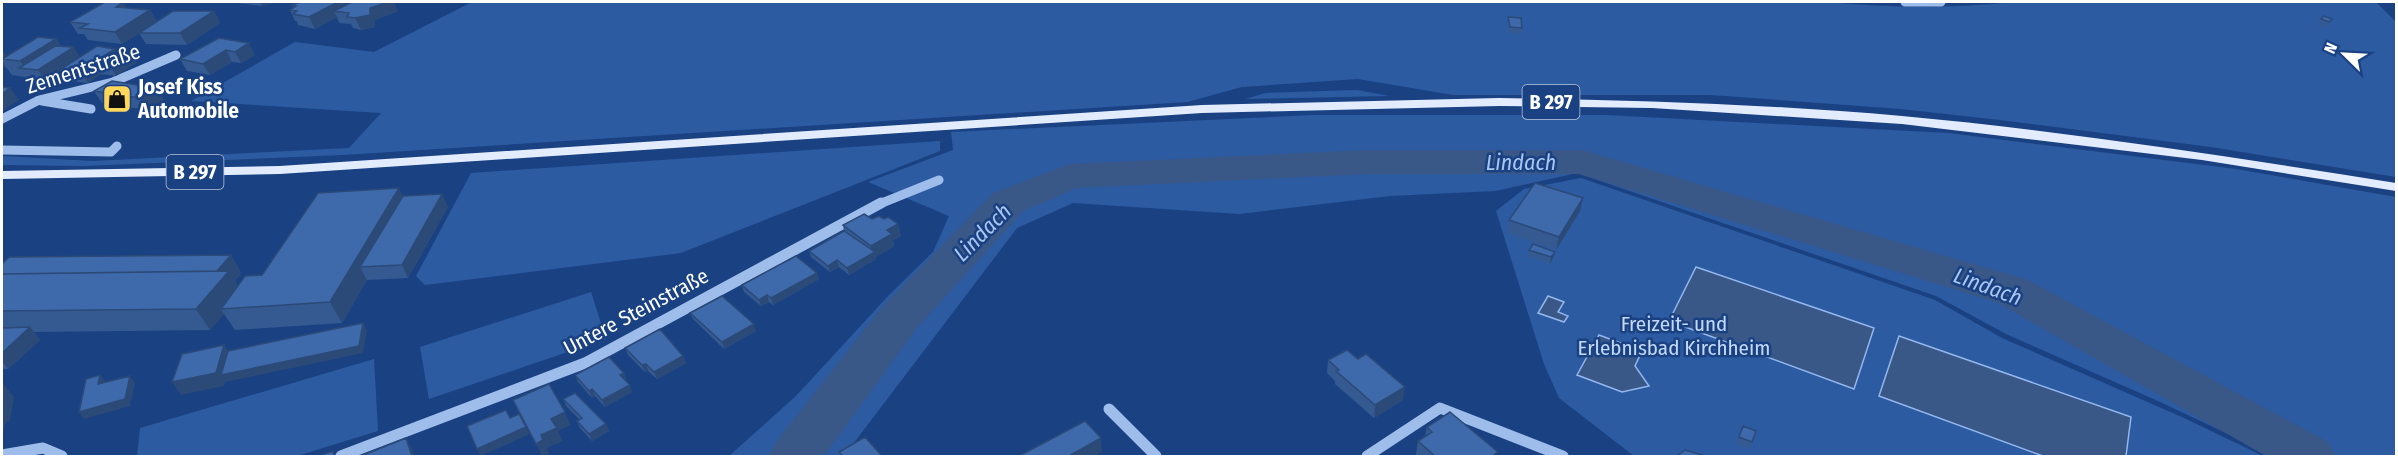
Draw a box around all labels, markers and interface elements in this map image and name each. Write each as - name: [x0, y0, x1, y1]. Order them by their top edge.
- north arrow: [2314, 24, 2374, 84]
- street label: Zementstraße: [23, 38, 143, 100]
- text: N: [2320, 40, 2341, 56]
- place label: Josef Kiss Automobile: [137, 74, 239, 124]
- shop icon: Josef Kiss Automobile: [101, 83, 133, 115]
- road number: B 297: [1522, 85, 1580, 119]
- water label: Lindach: [1486, 149, 1556, 176]
- road number: B 297: [166, 155, 224, 189]
- water label: Lindach: [948, 198, 1017, 267]
- water label: Lindach: [1950, 262, 2026, 311]
- street label: Untere Steinstraße: [559, 263, 713, 361]
- park label: Freizeit- und Erlebnisbad Kirchheim: [1578, 311, 1770, 361]

